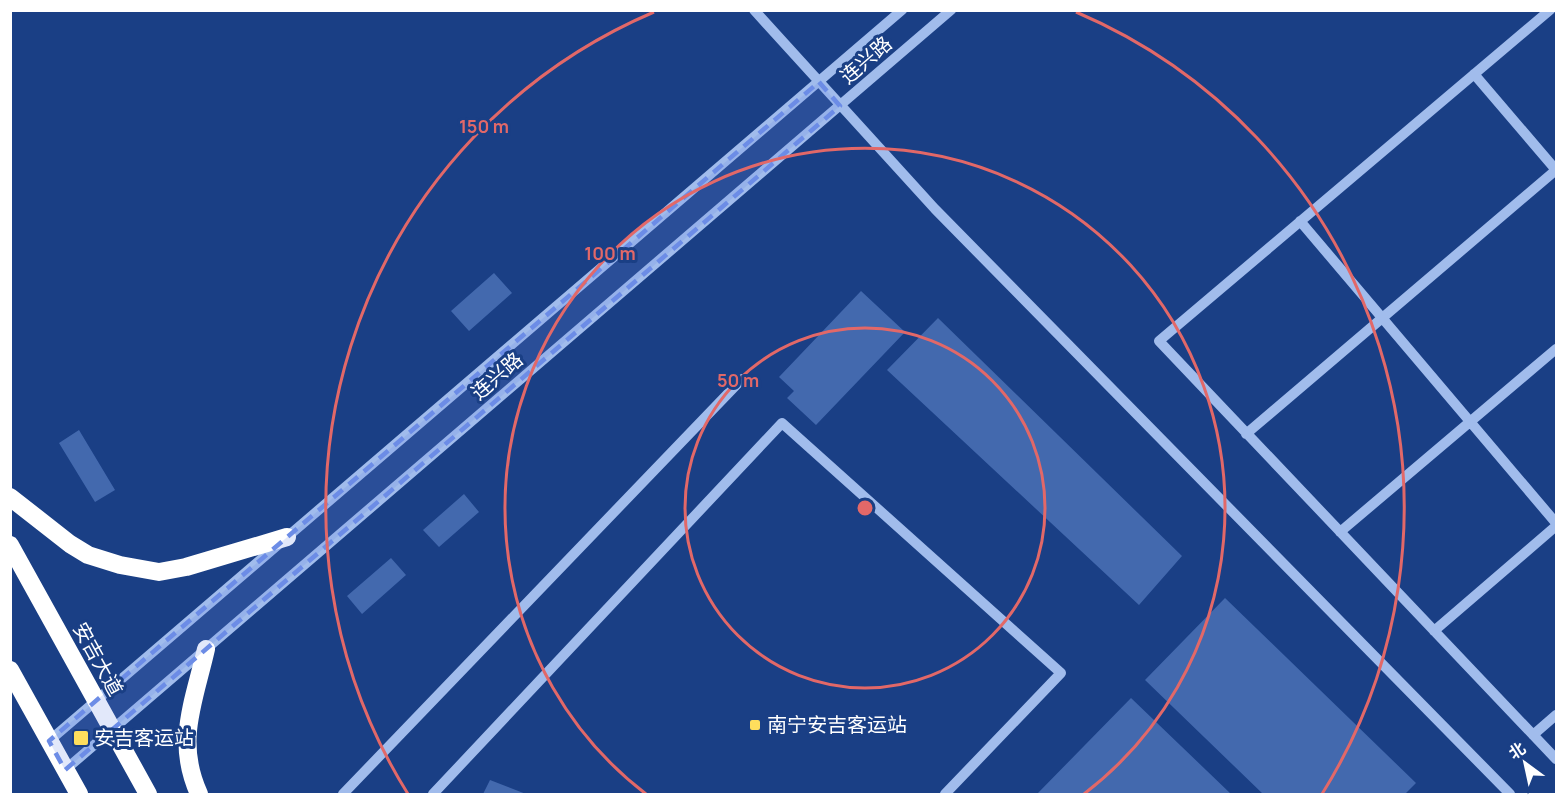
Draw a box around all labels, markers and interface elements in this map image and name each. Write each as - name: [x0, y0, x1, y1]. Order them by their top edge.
- street label: 连兴路: [834, 30, 897, 89]
- text: 150 m: [459, 114, 509, 138]
- text: 100 m: [584, 241, 636, 265]
- street label: 连兴路: [465, 346, 528, 405]
- text: 50 m: [717, 368, 759, 392]
- centre of rings: [855, 498, 875, 518]
- street label: 安吉大道: [67, 617, 130, 700]
- place label: 南宁安吉客运站: [767, 711, 907, 738]
- marker: 南宁安吉客运站: [748, 718, 762, 732]
- place label: 安吉客运站: [94, 724, 194, 751]
- marker: 安吉客运站: [72, 729, 90, 747]
- north arrow: [1495, 733, 1555, 793]
- text: 北: [1504, 737, 1530, 764]

